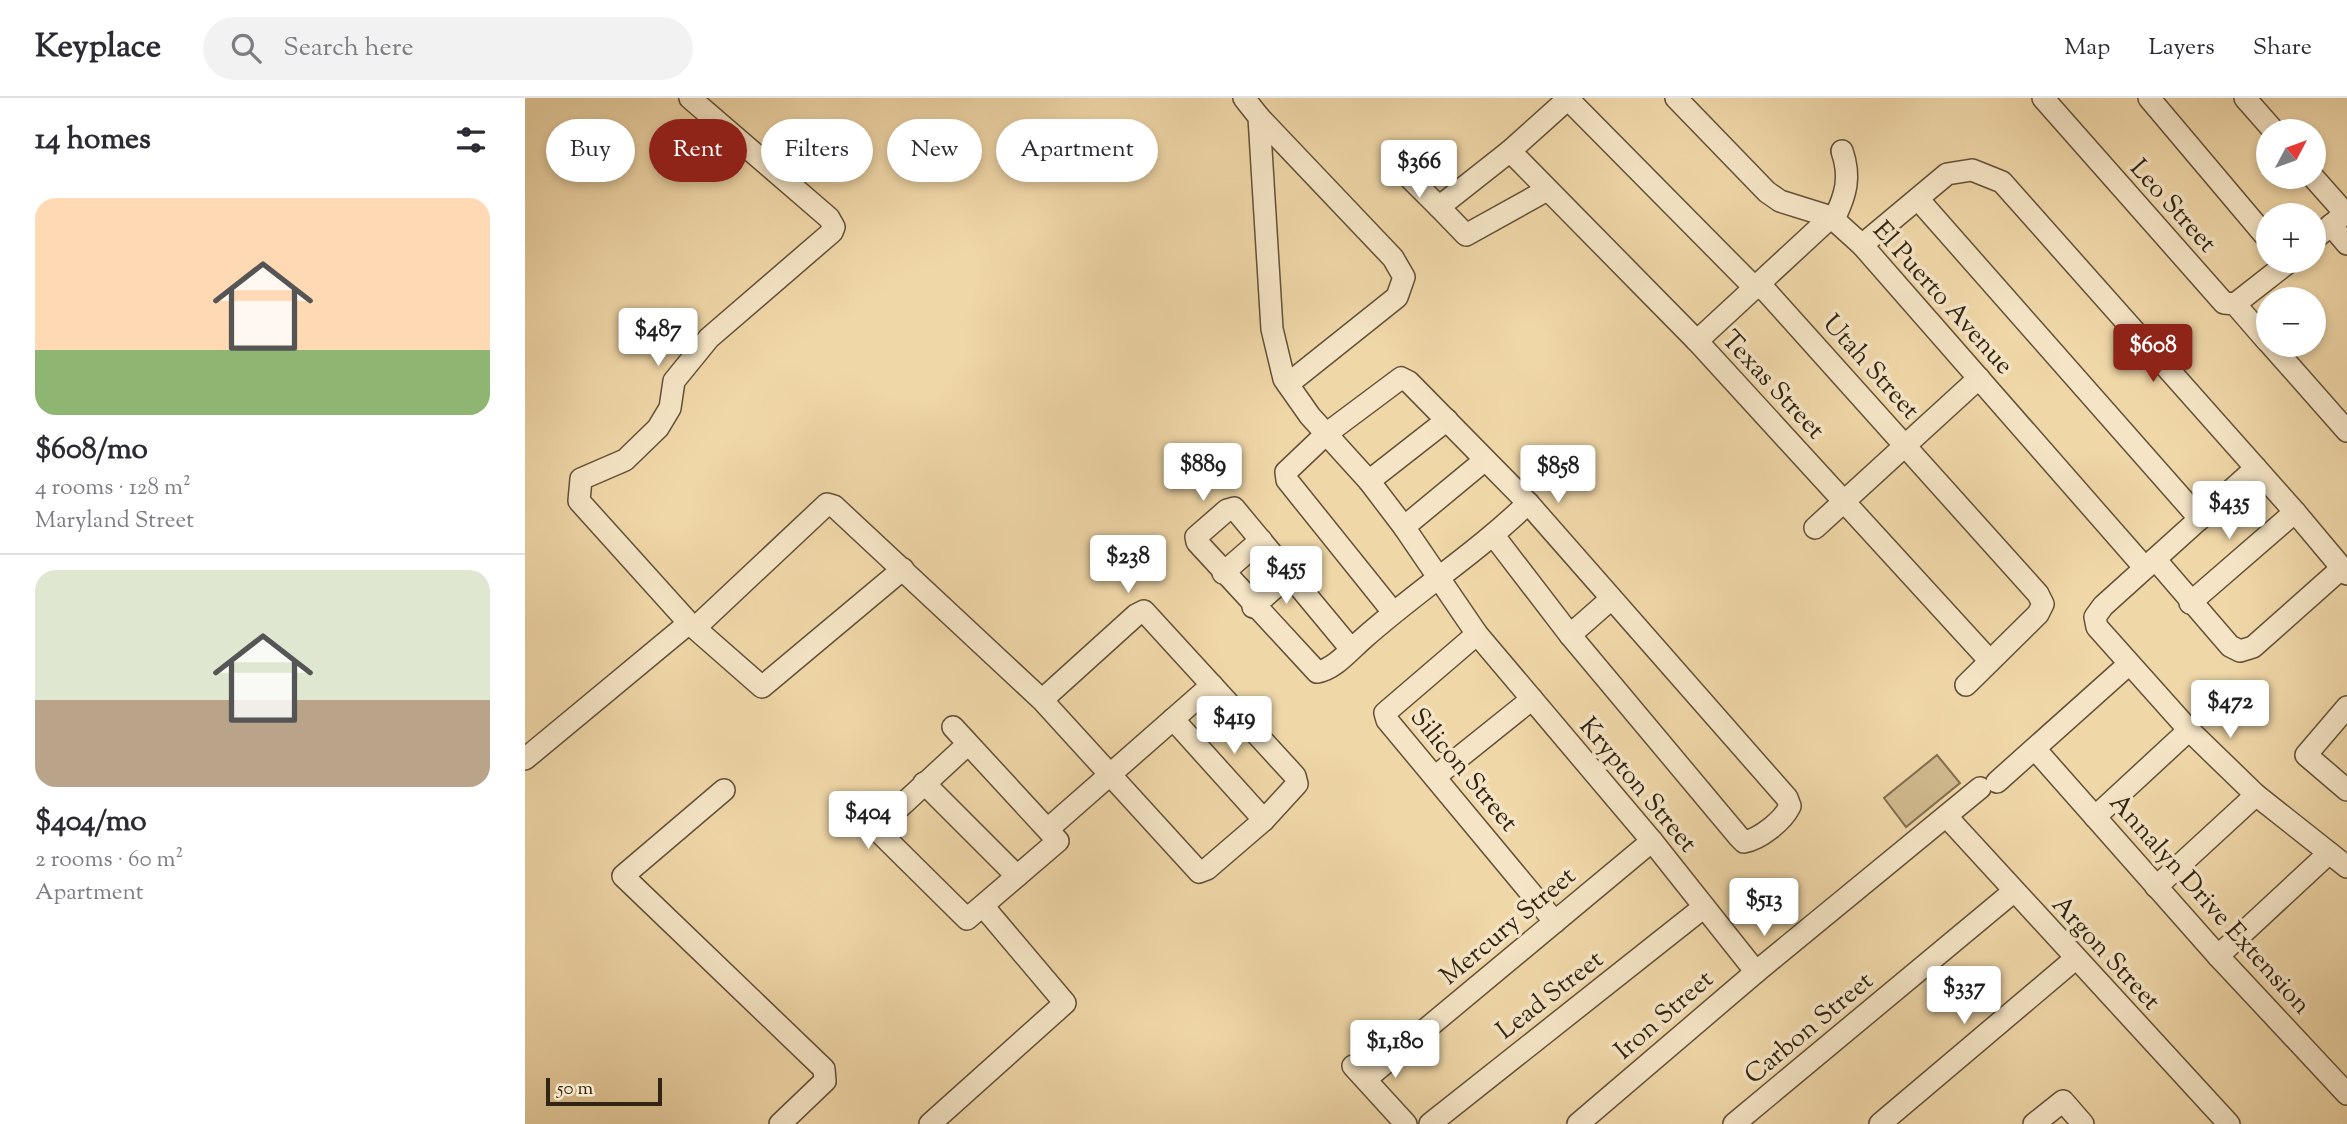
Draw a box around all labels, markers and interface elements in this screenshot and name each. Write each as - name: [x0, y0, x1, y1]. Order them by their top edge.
- search box: [203, 17, 693, 80]
- text: Keyplace: [35, 24, 161, 72]
- icon: search: [227, 29, 265, 67]
- text: Search here: [283, 30, 414, 67]
- text: Map: [2064, 31, 2110, 65]
- text: Layers: [2148, 31, 2215, 65]
- text: Share: [2253, 31, 2312, 65]
- text: 14 homes: [35, 119, 151, 162]
- chip: Buy: [546, 119, 635, 182]
- chip: Rent: [649, 119, 747, 182]
- chip: Filters: [761, 119, 873, 182]
- chip: New: [887, 119, 982, 182]
- chip: Apartment: [996, 119, 1158, 182]
- north arrow: [2256, 119, 2326, 189]
- map controls: [2256, 119, 2326, 357]
- icon: filters: [452, 121, 490, 159]
- pin: $366: [1378, 140, 1460, 200]
- text: $366: [1397, 146, 1441, 179]
- street label: Leo Street: [2120, 152, 2224, 262]
- button: +: [2256, 203, 2326, 273]
- street label: El Puerto Avenue: [1863, 214, 2021, 384]
- icon: home: [200, 243, 326, 369]
- button: −: [2256, 287, 2326, 357]
- street label: Utah Street: [1813, 307, 1927, 428]
- pin: $487: [617, 308, 699, 368]
- text: $487: [635, 314, 681, 347]
- street label: Texas Street: [1712, 323, 1832, 448]
- pin: $608: [2112, 324, 2194, 384]
- text: $608: [2129, 330, 2177, 363]
- text: $608/mo: [35, 429, 148, 472]
- pin: $889: [1162, 444, 1244, 503]
- pin: $858: [1517, 446, 1599, 505]
- text: $889: [1180, 449, 1226, 482]
- text: $858: [1536, 451, 1580, 484]
- text: 4 rooms · 128 m²: [35, 472, 191, 505]
- pin: $435: [2188, 482, 2270, 541]
- text: $435: [2208, 487, 2250, 520]
- text: Maryland Street: [35, 505, 194, 538]
- pin: $238: [1087, 536, 1169, 595]
- text: $238: [1106, 541, 1150, 574]
- pin: $455: [1245, 546, 1327, 606]
- text: $455: [1266, 552, 1306, 585]
- icon: home: [200, 615, 326, 741]
- pin: $472: [2189, 680, 2271, 740]
- text: $472: [2207, 686, 2253, 719]
- pin: $419: [1193, 696, 1275, 756]
- street label: Silicon Street: [1400, 701, 1526, 841]
- text: $419: [1213, 702, 1255, 735]
- street label: Krypton Street: [1569, 710, 1705, 861]
- street label: Annalyn Drive Extension: [2100, 786, 2319, 1023]
- pin: $404: [827, 792, 909, 851]
- text: $404: [845, 797, 891, 830]
- text: $404/mo: [35, 801, 147, 844]
- text: 2 rooms · 60 m²: [35, 844, 183, 877]
- street label: Mercury Street: [1433, 859, 1585, 995]
- text: Apartment: [35, 877, 144, 910]
- pin: $513: [1723, 878, 1805, 938]
- text: $513: [1745, 884, 1783, 917]
- street label: Argon Street: [2042, 888, 2168, 1019]
- street label: Lead Street: [1489, 942, 1612, 1050]
- street label: Iron Street: [1607, 962, 1722, 1069]
- street label: Carbon Street: [1737, 964, 1882, 1094]
- pin: $337: [1923, 967, 2005, 1026]
- text: $337: [1943, 972, 1985, 1005]
- pin: $1,180: [1338, 1020, 1452, 1080]
- text: $1,180: [1366, 1026, 1424, 1059]
- scale bar: [546, 1075, 661, 1107]
- text: 50 m: [557, 1076, 593, 1103]

